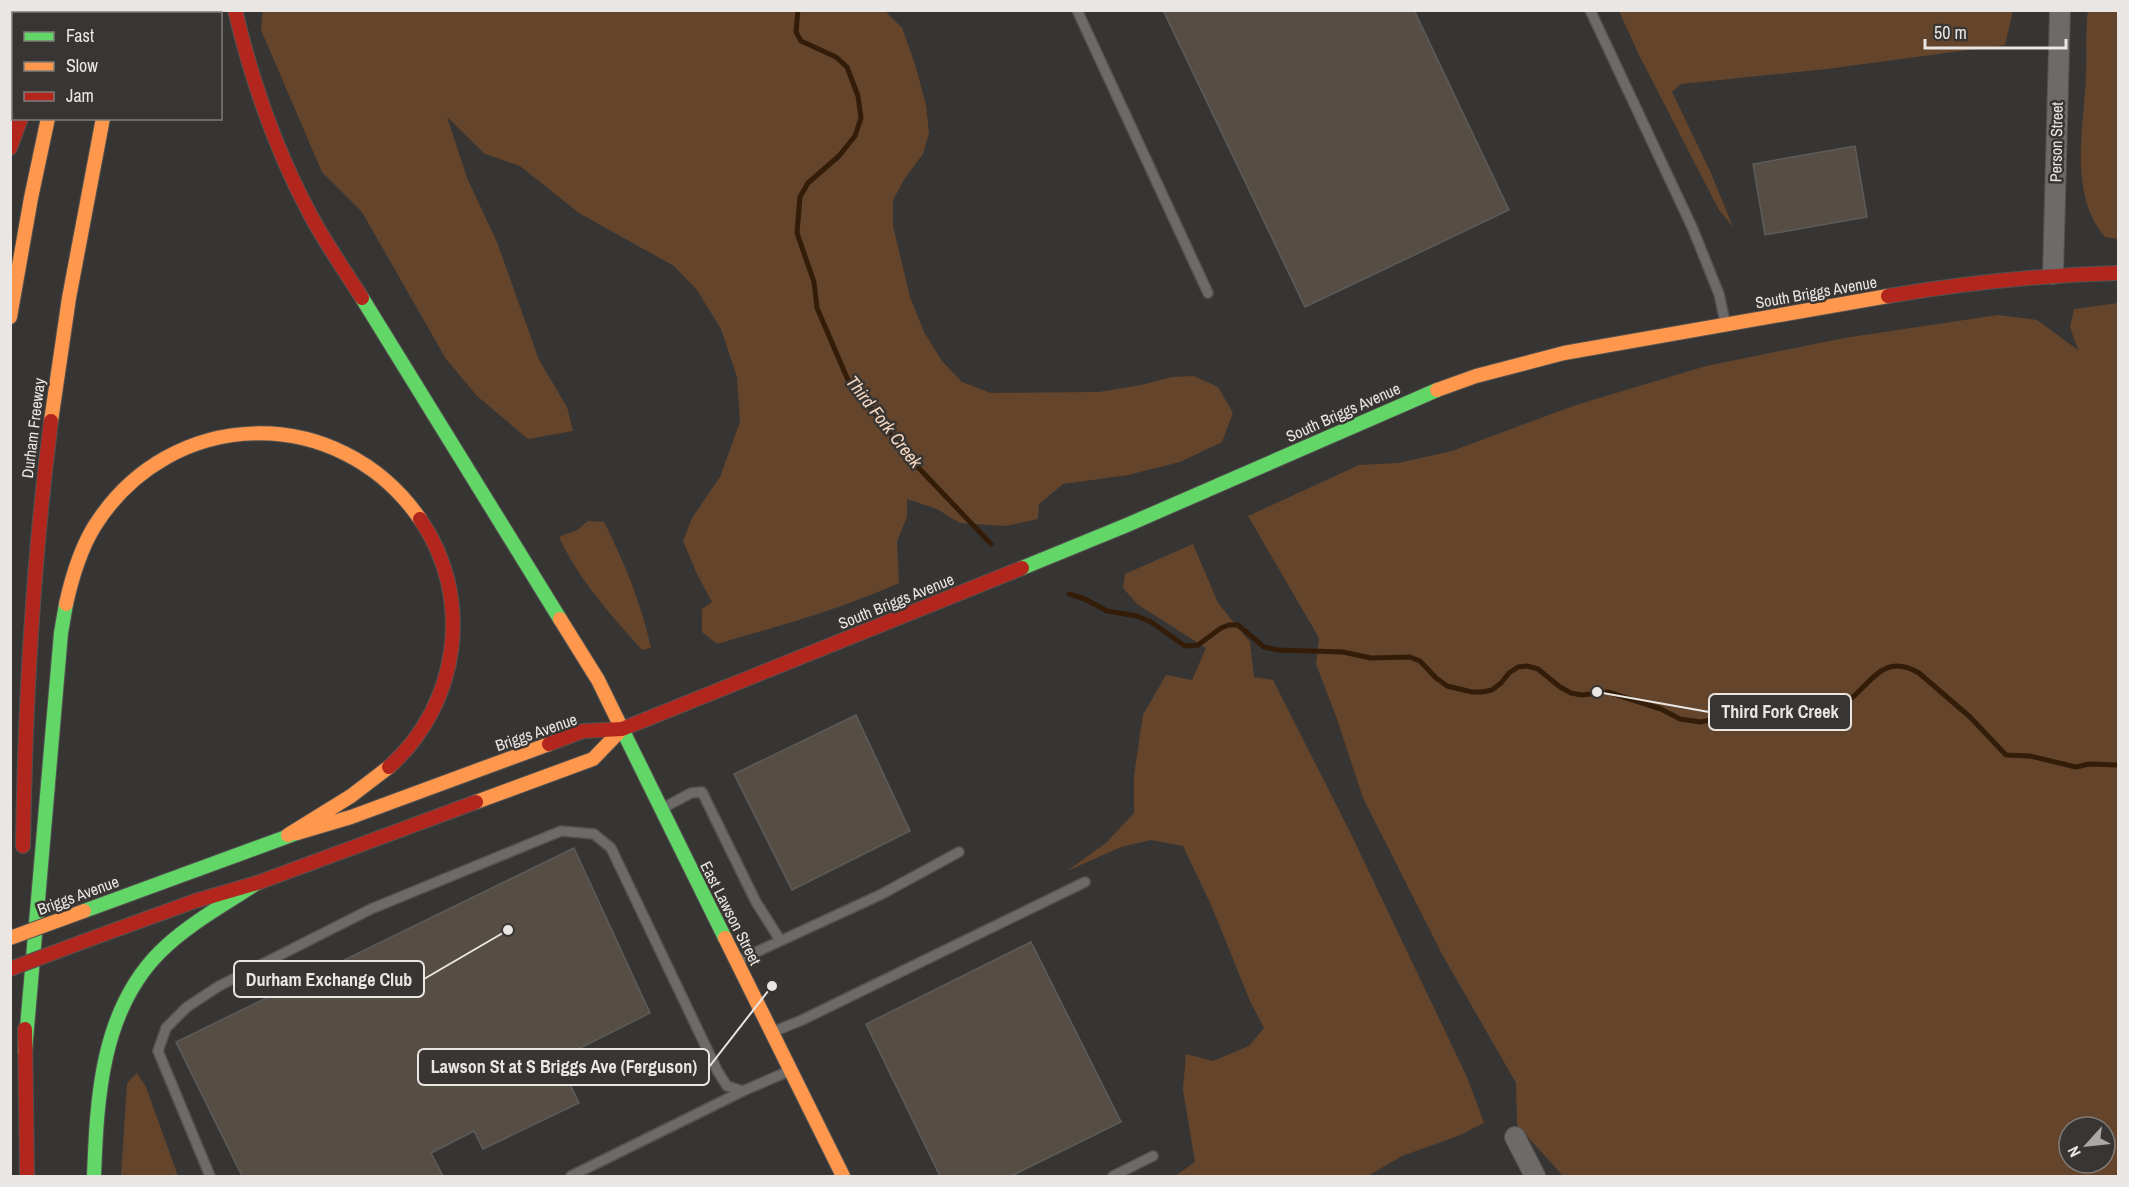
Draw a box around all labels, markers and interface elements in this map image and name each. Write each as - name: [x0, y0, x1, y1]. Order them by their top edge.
- legend: [12, 12, 222, 120]
- scale bar: [1925, 12, 2066, 50]
- text: 50 m: [1934, 20, 1967, 45]
- text: Fast: [66, 23, 94, 48]
- text: Slow: [66, 53, 98, 78]
- text: Jam: [66, 83, 94, 108]
- street label: Person Street: [2044, 101, 2068, 182]
- street label: South Briggs Avenue: [1753, 270, 1879, 314]
- water label: Third Fork Creek: [840, 370, 929, 474]
- street label: Durham Freeway: [16, 376, 50, 479]
- street label: South Briggs Avenue: [1282, 377, 1404, 447]
- street label: South Briggs Avenue: [835, 568, 957, 634]
- callout: Third Fork Creek: [1709, 694, 1851, 730]
- text: Third Fork Creek: [1721, 699, 1839, 724]
- street label: Briggs Avenue: [492, 708, 580, 756]
- street label: East Lawson Street: [695, 857, 767, 969]
- street label: Briggs Avenue: [34, 870, 122, 920]
- callout: Durham Exchange Club: [234, 961, 424, 997]
- text: Durham Exchange Club: [246, 967, 412, 992]
- callout: Lawson St at S Briggs Ave (Ferguson): [418, 1049, 709, 1085]
- text: Lawson St at S Briggs Ave (Ferguson): [431, 1054, 697, 1079]
- north arrow: [2057, 1115, 2117, 1175]
- text: N: [2062, 1143, 2086, 1161]

